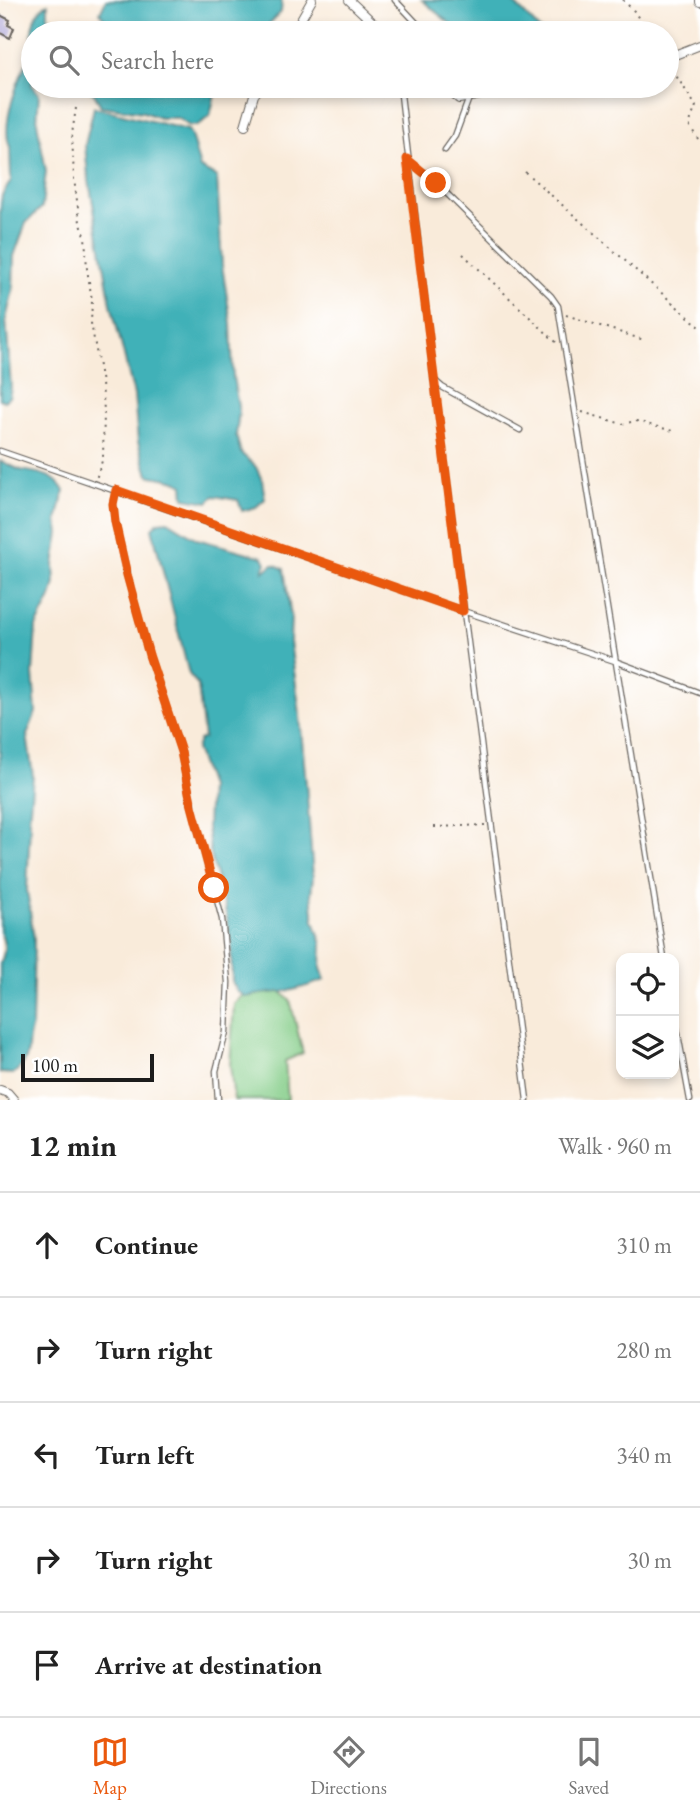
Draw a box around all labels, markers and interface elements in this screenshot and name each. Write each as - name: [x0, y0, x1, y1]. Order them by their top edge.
- search box: [21, 21, 679, 98]
- icon: search: [45, 41, 83, 79]
- text: Search here: [101, 43, 214, 77]
- route end: [420, 167, 451, 198]
- route start: [198, 872, 229, 903]
- map controls: [616, 953, 679, 1079]
- button: locate: [616, 953, 679, 1016]
- button: layers: [616, 1016, 679, 1079]
- scale bar: [21, 1051, 154, 1083]
- text: 100 m: [32, 1053, 78, 1078]
- text: 12 min: [28, 1126, 117, 1165]
- text: Walk · 960 m: [558, 1131, 672, 1161]
- icon: ahead: [28, 1226, 66, 1264]
- text: Continue: [95, 1228, 198, 1262]
- text: 310 m: [616, 1230, 672, 1260]
- icon: right: [28, 1331, 66, 1369]
- text: Turn right: [95, 1333, 213, 1367]
- text: 280 m: [616, 1335, 672, 1365]
- icon: left: [28, 1436, 66, 1474]
- text: Turn left: [95, 1438, 194, 1472]
- text: 340 m: [616, 1440, 672, 1470]
- icon: right: [28, 1541, 66, 1579]
- text: Turn right: [95, 1543, 213, 1577]
- text: 30 m: [627, 1545, 672, 1575]
- icon: arrive: [28, 1646, 66, 1684]
- text: Arrive at destination: [95, 1648, 322, 1682]
- tab: Map: [91, 1733, 129, 1800]
- tab: Directions: [310, 1733, 387, 1800]
- tab: Saved: [568, 1733, 609, 1800]

